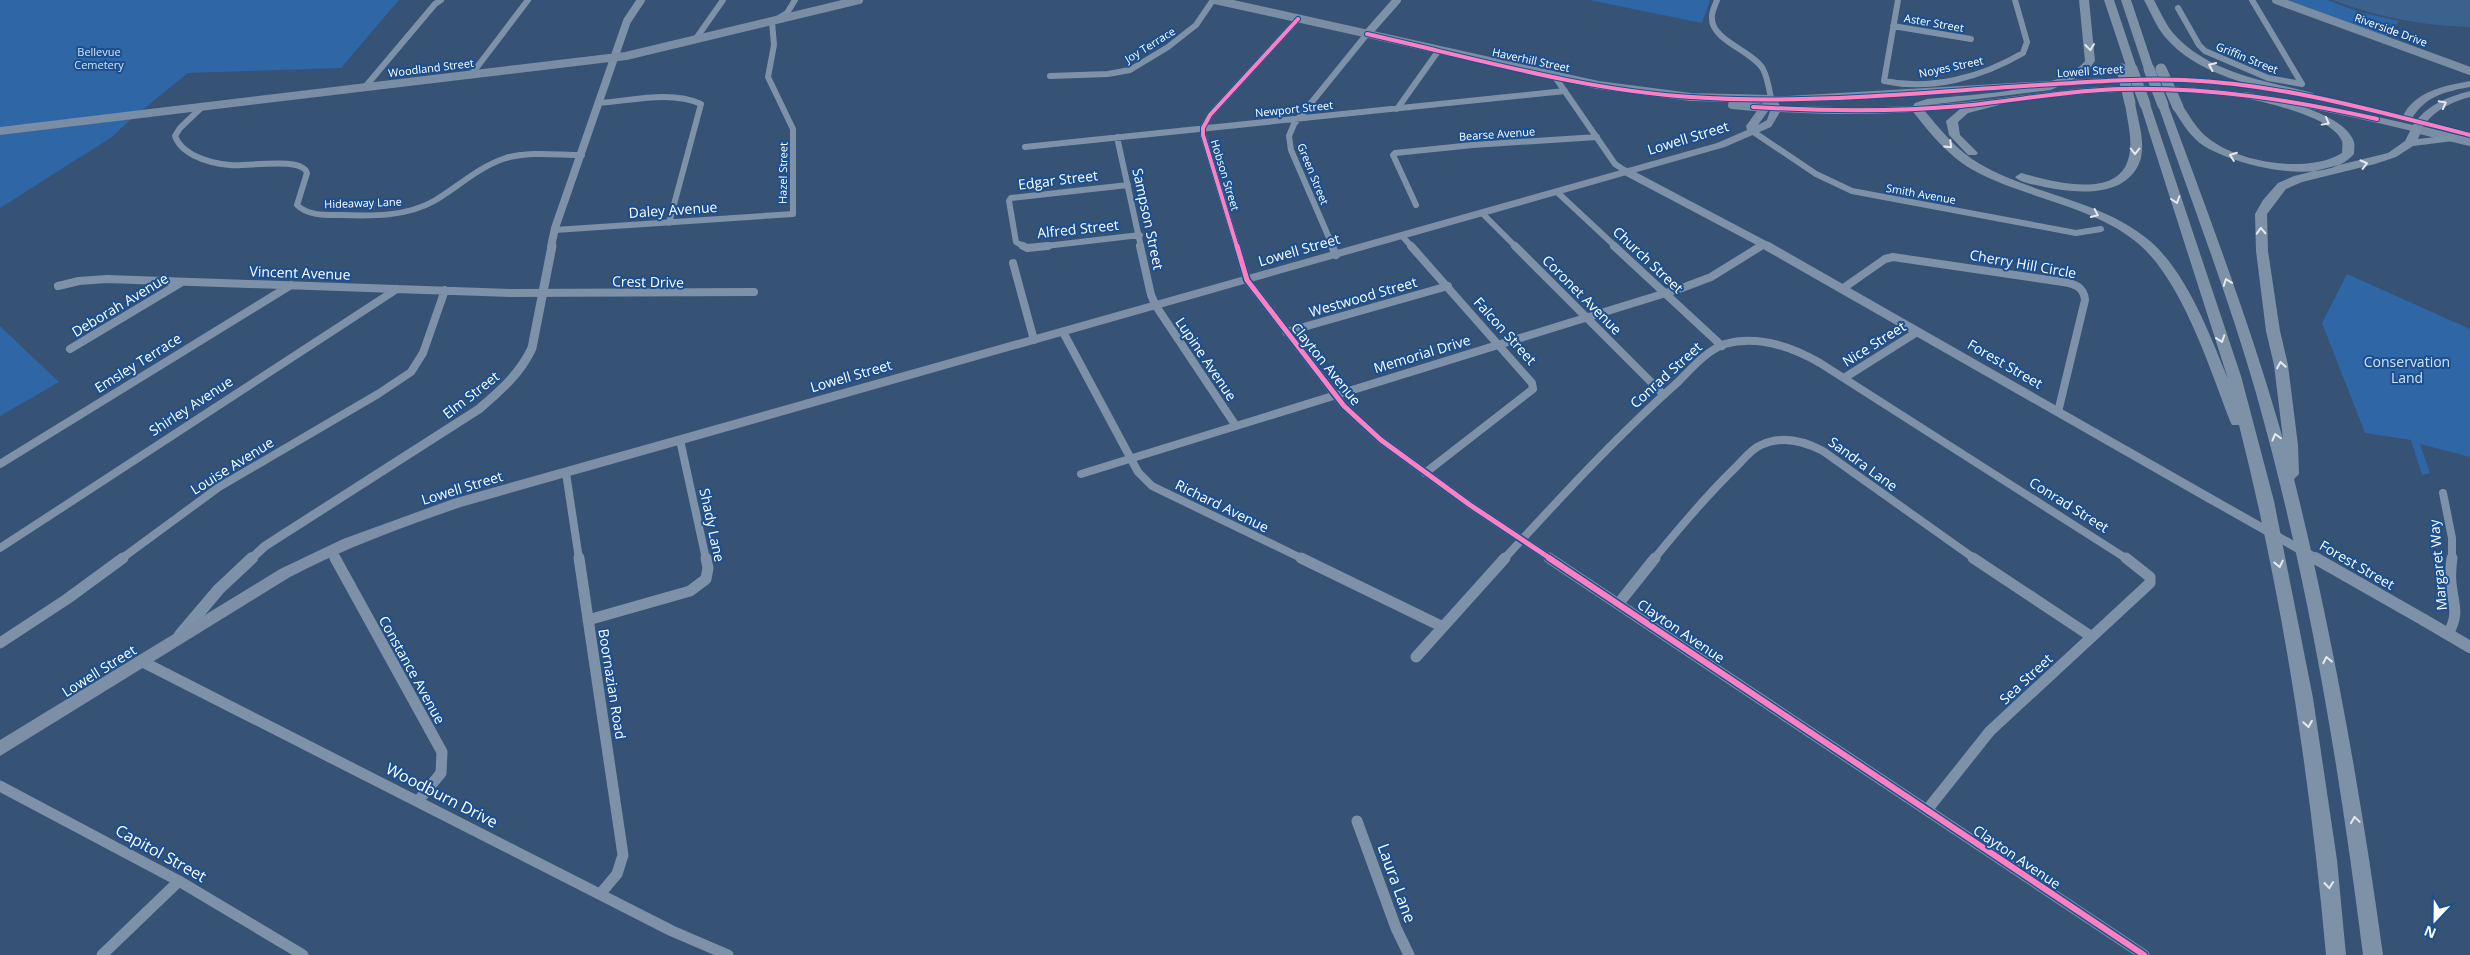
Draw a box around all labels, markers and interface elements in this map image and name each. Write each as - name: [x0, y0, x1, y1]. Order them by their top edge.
- street label: Riverside Drive: [2353, 9, 2430, 50]
- street label: Aster Street: [1903, 10, 1965, 35]
- street label: Joy Terrace: [1121, 23, 1178, 66]
- street label: Griffin Street: [2214, 38, 2281, 77]
- one-way arrow: [2084, 43, 2095, 51]
- park label: Bellevue Cemetery: [74, 44, 124, 72]
- street label: Haverhill Street: [1491, 44, 1571, 75]
- street label: Noyes Street: [1917, 52, 1985, 81]
- street label: Woodland Street: [387, 55, 475, 80]
- street label: Lowell Street: [2056, 61, 2124, 80]
- one-way arrow: [2208, 62, 2217, 72]
- street label: Newport Street: [1254, 97, 1334, 120]
- one-way arrow: [2438, 100, 2447, 110]
- one-way arrow: [2321, 115, 2330, 125]
- street label: Lowell Street: [1645, 116, 1731, 159]
- street label: Bearse Avenue: [1458, 123, 1536, 144]
- street label: Hobson Street: [1208, 137, 1243, 212]
- one-way arrow: [1943, 140, 1952, 149]
- street label: Green Street: [1294, 141, 1333, 207]
- street label: Hazel Street: [774, 142, 791, 204]
- one-way arrow: [2130, 148, 2140, 155]
- one-way arrow: [2230, 152, 2238, 162]
- one-way arrow: [2359, 159, 2368, 170]
- street label: Edgar Street: [1017, 165, 1099, 194]
- street label: Sampson Street: [1128, 166, 1169, 271]
- street label: Smith Avenue: [1885, 180, 1957, 207]
- street label: Hideaway Lane: [324, 194, 402, 211]
- one-way arrow: [2170, 196, 2180, 204]
- street label: Daley Avenue: [628, 197, 718, 222]
- one-way arrow: [2090, 208, 2099, 219]
- street label: Alfred Street: [1036, 215, 1120, 242]
- street label: Church Street: [1609, 222, 1688, 297]
- one-way arrow: [2256, 226, 2266, 234]
- street label: Lowell Street: [1256, 229, 1342, 270]
- street label: Cherry Hill Circle: [1968, 245, 2078, 282]
- street label: Coronet Avenue: [1538, 251, 1626, 339]
- street label: Vincent Avenue: [249, 261, 351, 284]
- street label: Deborah Avenue: [68, 268, 172, 341]
- street label: Crest Drive: [612, 271, 684, 292]
- street label: Westwood Street: [1307, 272, 1419, 321]
- one-way arrow: [2223, 278, 2233, 287]
- street label: Falcon Street: [1470, 293, 1541, 369]
- street label: Lupine Avenue: [1171, 313, 1241, 404]
- street label: Nice Street: [1838, 317, 1909, 371]
- street label: Clayton Avenue: [1287, 318, 1366, 409]
- street label: Emsley Terrace: [91, 328, 185, 397]
- street label: Memorial Drive: [1371, 330, 1473, 377]
- street label: Forest Street: [1964, 334, 2046, 393]
- one-way arrow: [2216, 334, 2226, 343]
- street label: Conrad Street: [1626, 337, 1706, 412]
- park label: Conservation Land: [2364, 352, 2450, 387]
- street label: Lowell Street: [808, 355, 894, 396]
- one-way arrow: [2276, 361, 2286, 370]
- street label: Elm Street: [438, 366, 503, 423]
- street label: Shirley Avenue: [145, 371, 236, 440]
- street label: Louise Avenue: [187, 432, 277, 499]
- street label: Sandra Lane: [1825, 432, 1902, 495]
- one-way arrow: [2271, 433, 2281, 441]
- street label: Lowell Street: [419, 466, 505, 509]
- street label: Conrad Street: [2026, 473, 2113, 537]
- street label: Richard Avenue: [1172, 475, 1272, 536]
- street label: Shady Lane: [695, 486, 730, 564]
- street label: Margaret Way: [2424, 518, 2451, 611]
- street label: Forest Street: [2316, 535, 2398, 594]
- one-way arrow: [2274, 559, 2284, 568]
- street label: Clayton Avenue: [1634, 594, 1729, 667]
- street label: Constance Avenue: [375, 612, 450, 727]
- street label: Boornazian Road: [594, 627, 631, 740]
- street label: Lowell Street: [58, 640, 139, 701]
- street label: Sea Street: [1995, 649, 2056, 708]
- one-way arrow: [2322, 656, 2333, 664]
- one-way arrow: [2302, 720, 2312, 728]
- street label: Woodburn Drive: [382, 757, 502, 833]
- one-way arrow: [2350, 816, 2361, 824]
- street label: Capitol Street: [111, 819, 211, 887]
- street label: Clayton Avenue: [1970, 820, 2065, 893]
- street label: Laura Lane: [1373, 840, 1421, 926]
- one-way arrow: [2323, 881, 2334, 889]
- north arrow: [2410, 895, 2460, 945]
- text: N: [2421, 922, 2439, 943]

